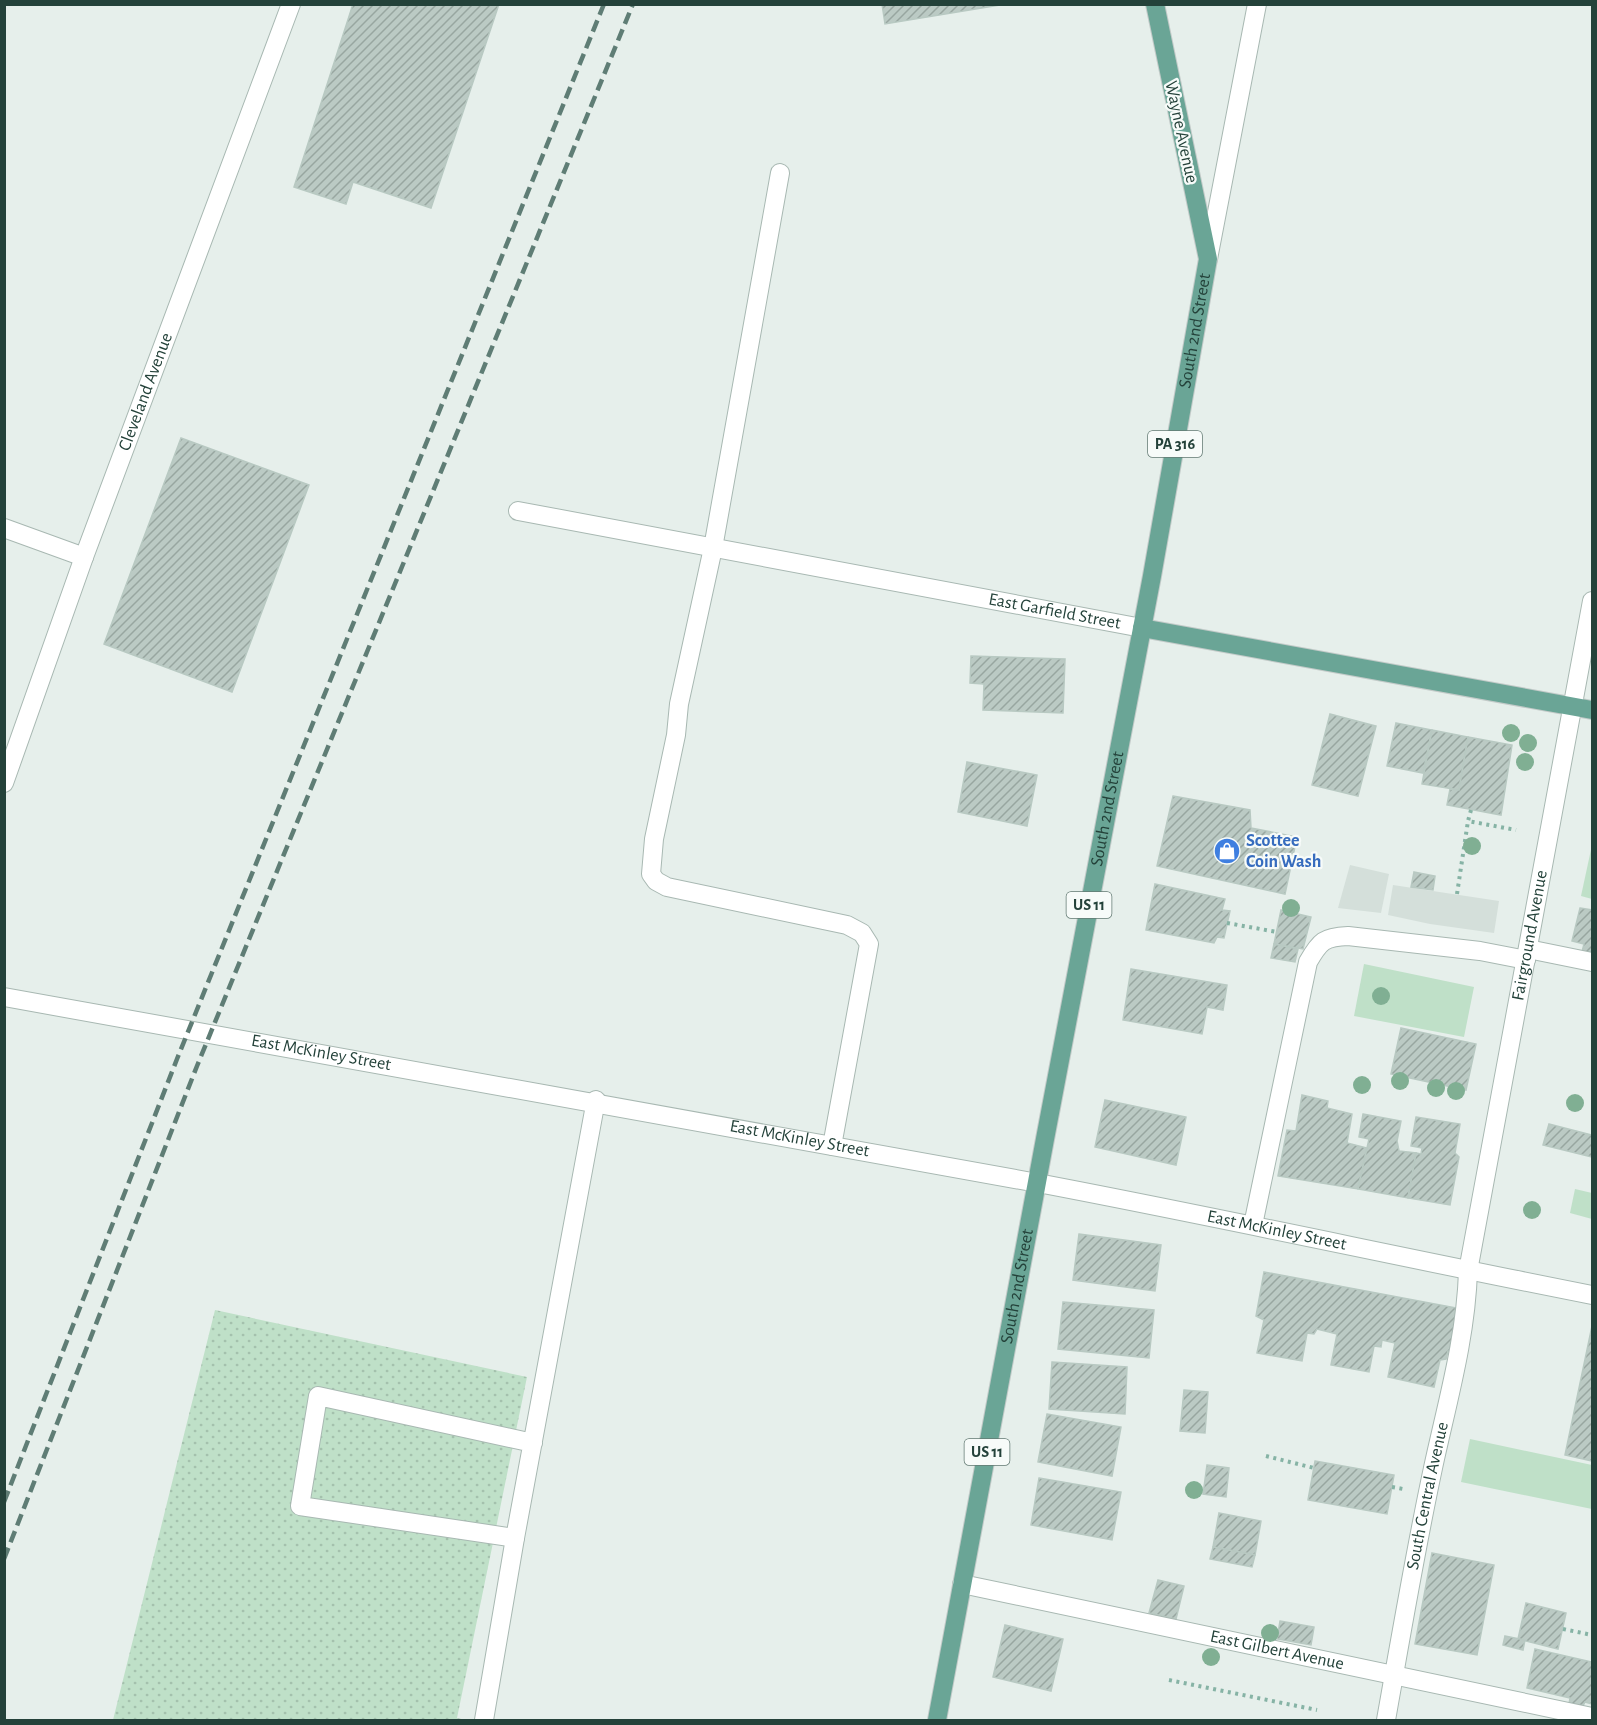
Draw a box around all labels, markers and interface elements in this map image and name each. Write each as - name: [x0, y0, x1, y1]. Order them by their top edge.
- street label: Wayne Avenue: [1161, 79, 1201, 185]
- street label: South 2nd Street: [1176, 272, 1214, 390]
- street label: Cleveland Avenue: [116, 330, 176, 453]
- road number: PA 316: [1148, 431, 1202, 457]
- street label: East Garfield Street: [987, 590, 1122, 633]
- street label: South 2nd Street: [1088, 750, 1128, 868]
- place label: Scottee Coin Wash: [1246, 832, 1321, 871]
- shop icon: Scottee Coin Wash: [1212, 836, 1242, 866]
- street label: Fairground Avenue: [1509, 869, 1551, 1002]
- road number: US 11: [1066, 892, 1112, 918]
- street label: East McKinley Street: [250, 1032, 393, 1074]
- street label: East McKinley Street: [728, 1117, 871, 1160]
- street label: East McKinley Street: [1206, 1208, 1348, 1254]
- street label: South 2nd Street: [998, 1227, 1037, 1345]
- street label: South Central Avenue: [1404, 1420, 1452, 1571]
- road number: US 11: [964, 1439, 1010, 1465]
- street label: East Gilbert Avenue: [1208, 1628, 1346, 1673]

